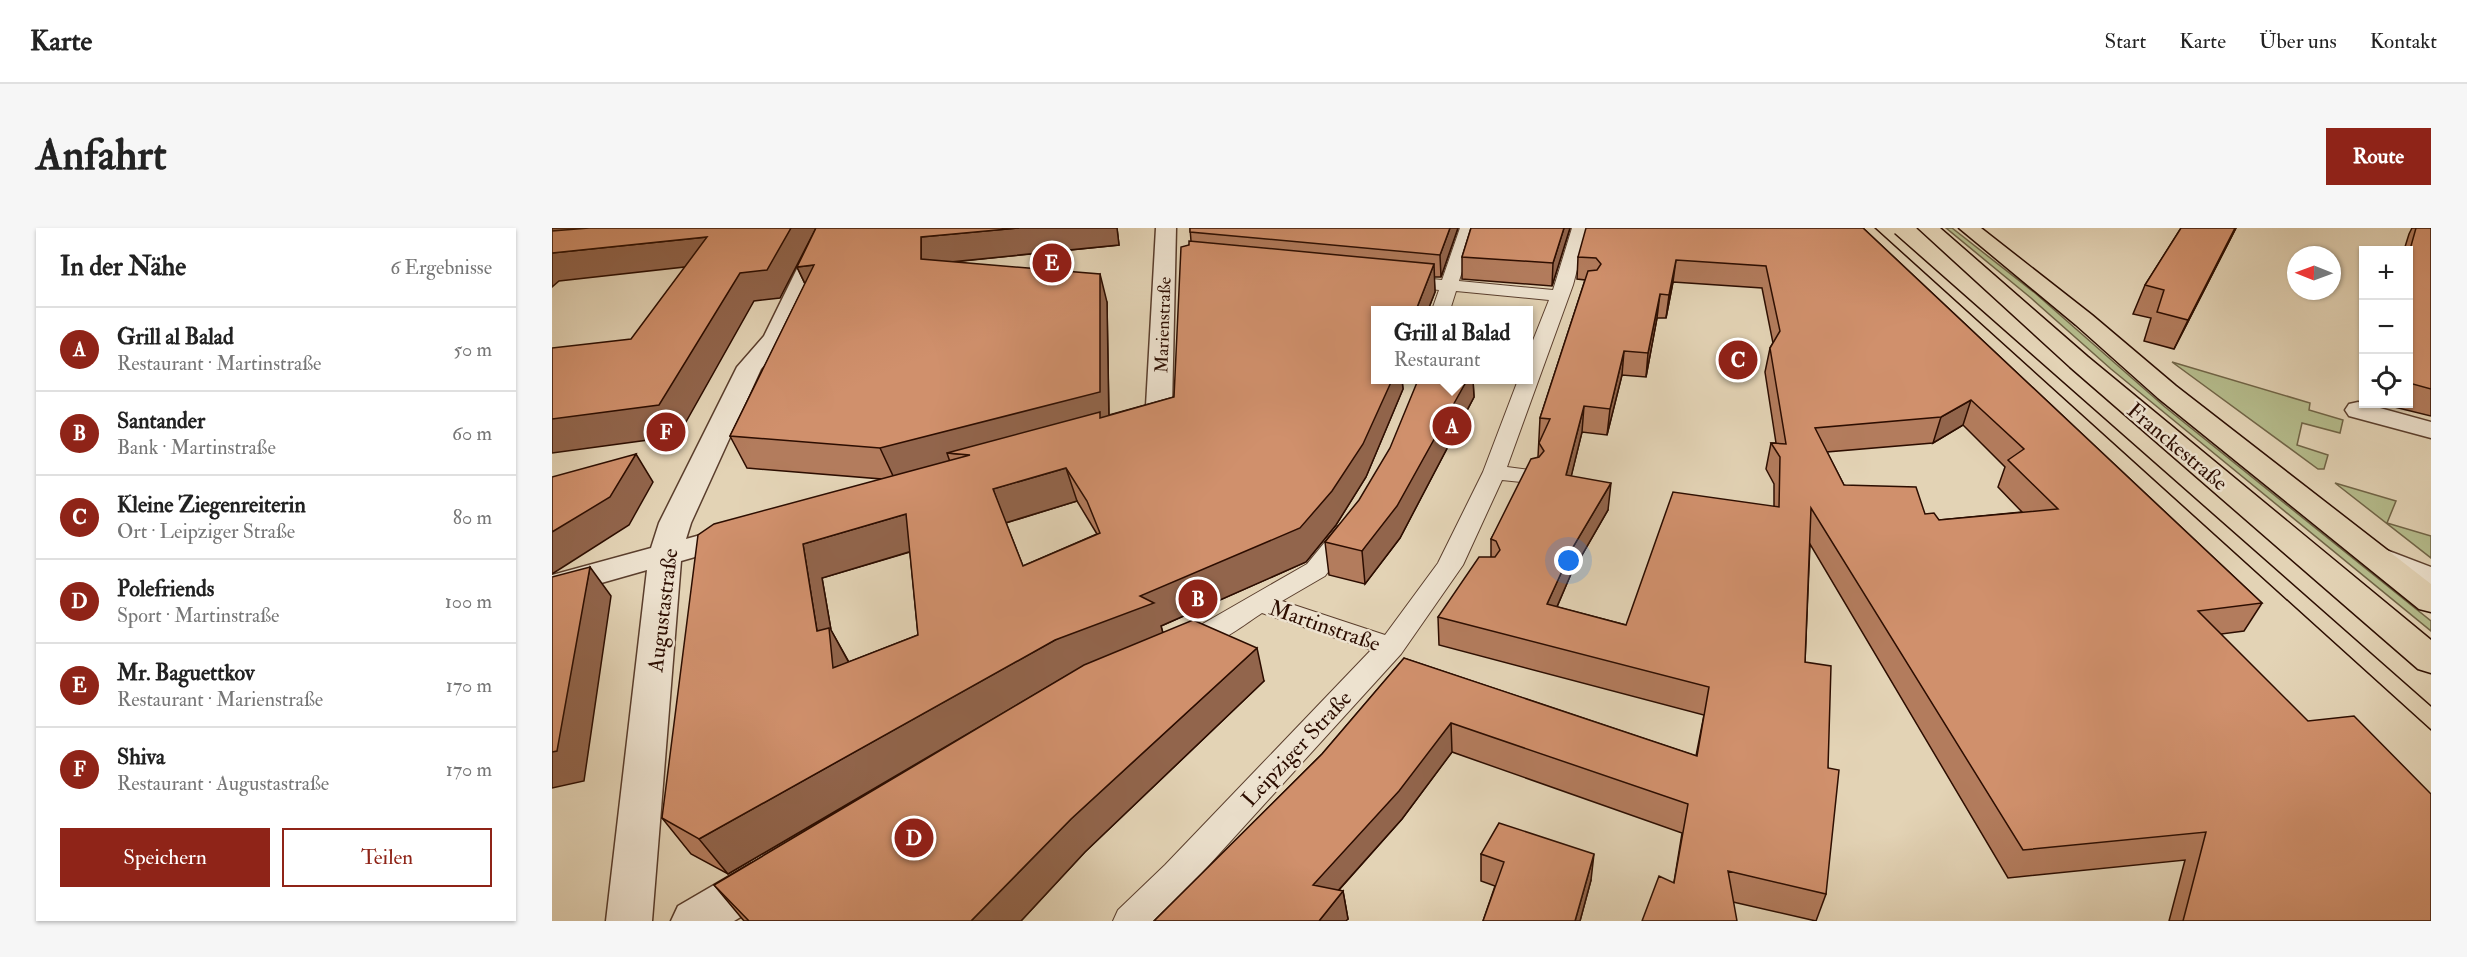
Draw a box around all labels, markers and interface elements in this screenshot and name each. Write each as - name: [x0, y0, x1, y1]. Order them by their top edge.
- text: Karte: [30, 24, 92, 59]
- text: Start: [2104, 28, 2146, 55]
- text: Karte: [2179, 28, 2226, 55]
- text: Über uns: [2259, 28, 2337, 55]
- text: Kontakt: [2370, 28, 2437, 55]
- button: Route: [2326, 128, 2431, 185]
- text: Anfahrt: [36, 130, 167, 182]
- pin: E: [1032, 240, 1072, 285]
- north arrow: [2287, 246, 2341, 300]
- map controls: [2359, 246, 2413, 408]
- button: +: [2359, 246, 2413, 300]
- text: In der Nähe: [60, 251, 186, 283]
- text: 6 Ergebnisse: [390, 255, 492, 280]
- street label: Marienstraße: [1150, 276, 1177, 374]
- button: −: [2359, 300, 2413, 354]
- popup: [1371, 306, 1533, 384]
- text: Grill al Balad: [1394, 319, 1510, 347]
- text: Grill al Balad: [117, 323, 234, 351]
- text: A: [73, 337, 86, 362]
- text: 50 m: [453, 337, 492, 362]
- pin: C: [1718, 338, 1758, 382]
- text: Restaurant: [1394, 347, 1480, 372]
- text: Restaurant · Martinstraße: [117, 351, 321, 376]
- button: locate: [2359, 354, 2413, 408]
- street label: Franckestraße: [2121, 396, 2233, 497]
- pin: A: [1432, 404, 1472, 448]
- text: Santander: [117, 407, 205, 435]
- pin: F: [646, 410, 686, 454]
- text: B: [73, 421, 86, 446]
- text: 60 m: [452, 421, 492, 446]
- text: Bank · Martinstraße: [117, 435, 276, 460]
- text: Kleine Ziegenreiterin: [117, 491, 306, 519]
- text: C: [72, 505, 87, 530]
- text: 80 m: [453, 505, 492, 530]
- text: Ort · Leipziger Straße: [117, 519, 295, 544]
- your location: [1554, 546, 1583, 575]
- street label: Augustastraße: [641, 547, 684, 675]
- text: Polefriends: [117, 575, 214, 603]
- pin: B: [1178, 576, 1218, 622]
- text: D: [71, 589, 88, 614]
- text: 100 m: [445, 589, 492, 614]
- street label: Martinstraße: [1265, 594, 1384, 658]
- text: Sport · Martinstraße: [117, 603, 279, 628]
- text: Mr. Baguettkov: [117, 659, 254, 687]
- text: E: [72, 673, 87, 698]
- text: 170 m: [446, 673, 492, 698]
- street label: Leipziger Straße: [1236, 685, 1359, 813]
- text: Restaurant · Marienstraße: [117, 687, 323, 712]
- text: Shiva: [117, 743, 165, 771]
- text: F: [73, 757, 86, 782]
- text: 170 m: [446, 757, 492, 782]
- text: Restaurant · Augustastraße: [117, 771, 329, 796]
- pin: D: [894, 816, 934, 860]
- button: Speichern: [60, 828, 270, 887]
- button: Teilen: [282, 828, 492, 887]

